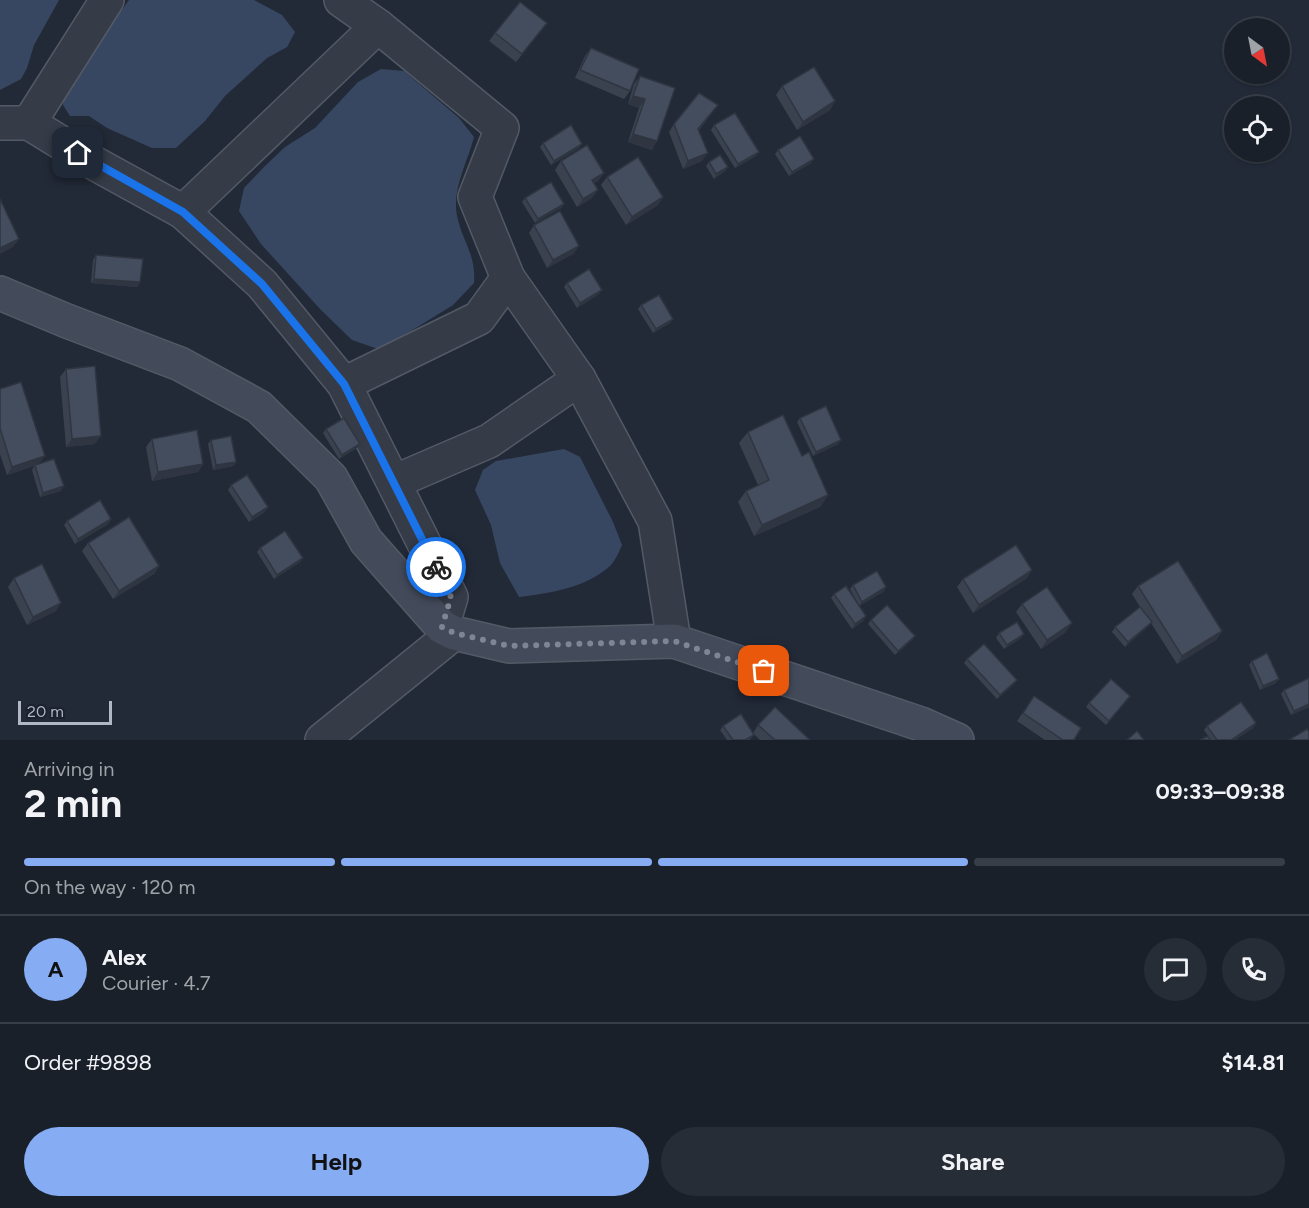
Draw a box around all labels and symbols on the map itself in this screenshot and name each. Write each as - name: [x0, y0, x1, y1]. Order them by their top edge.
- north arrow: [1224, 18, 1290, 84]
- pin: [52, 127, 103, 178]
- courier: [406, 537, 466, 597]
- pin: [738, 645, 789, 696]
- scale bar: [18, 698, 112, 726]

